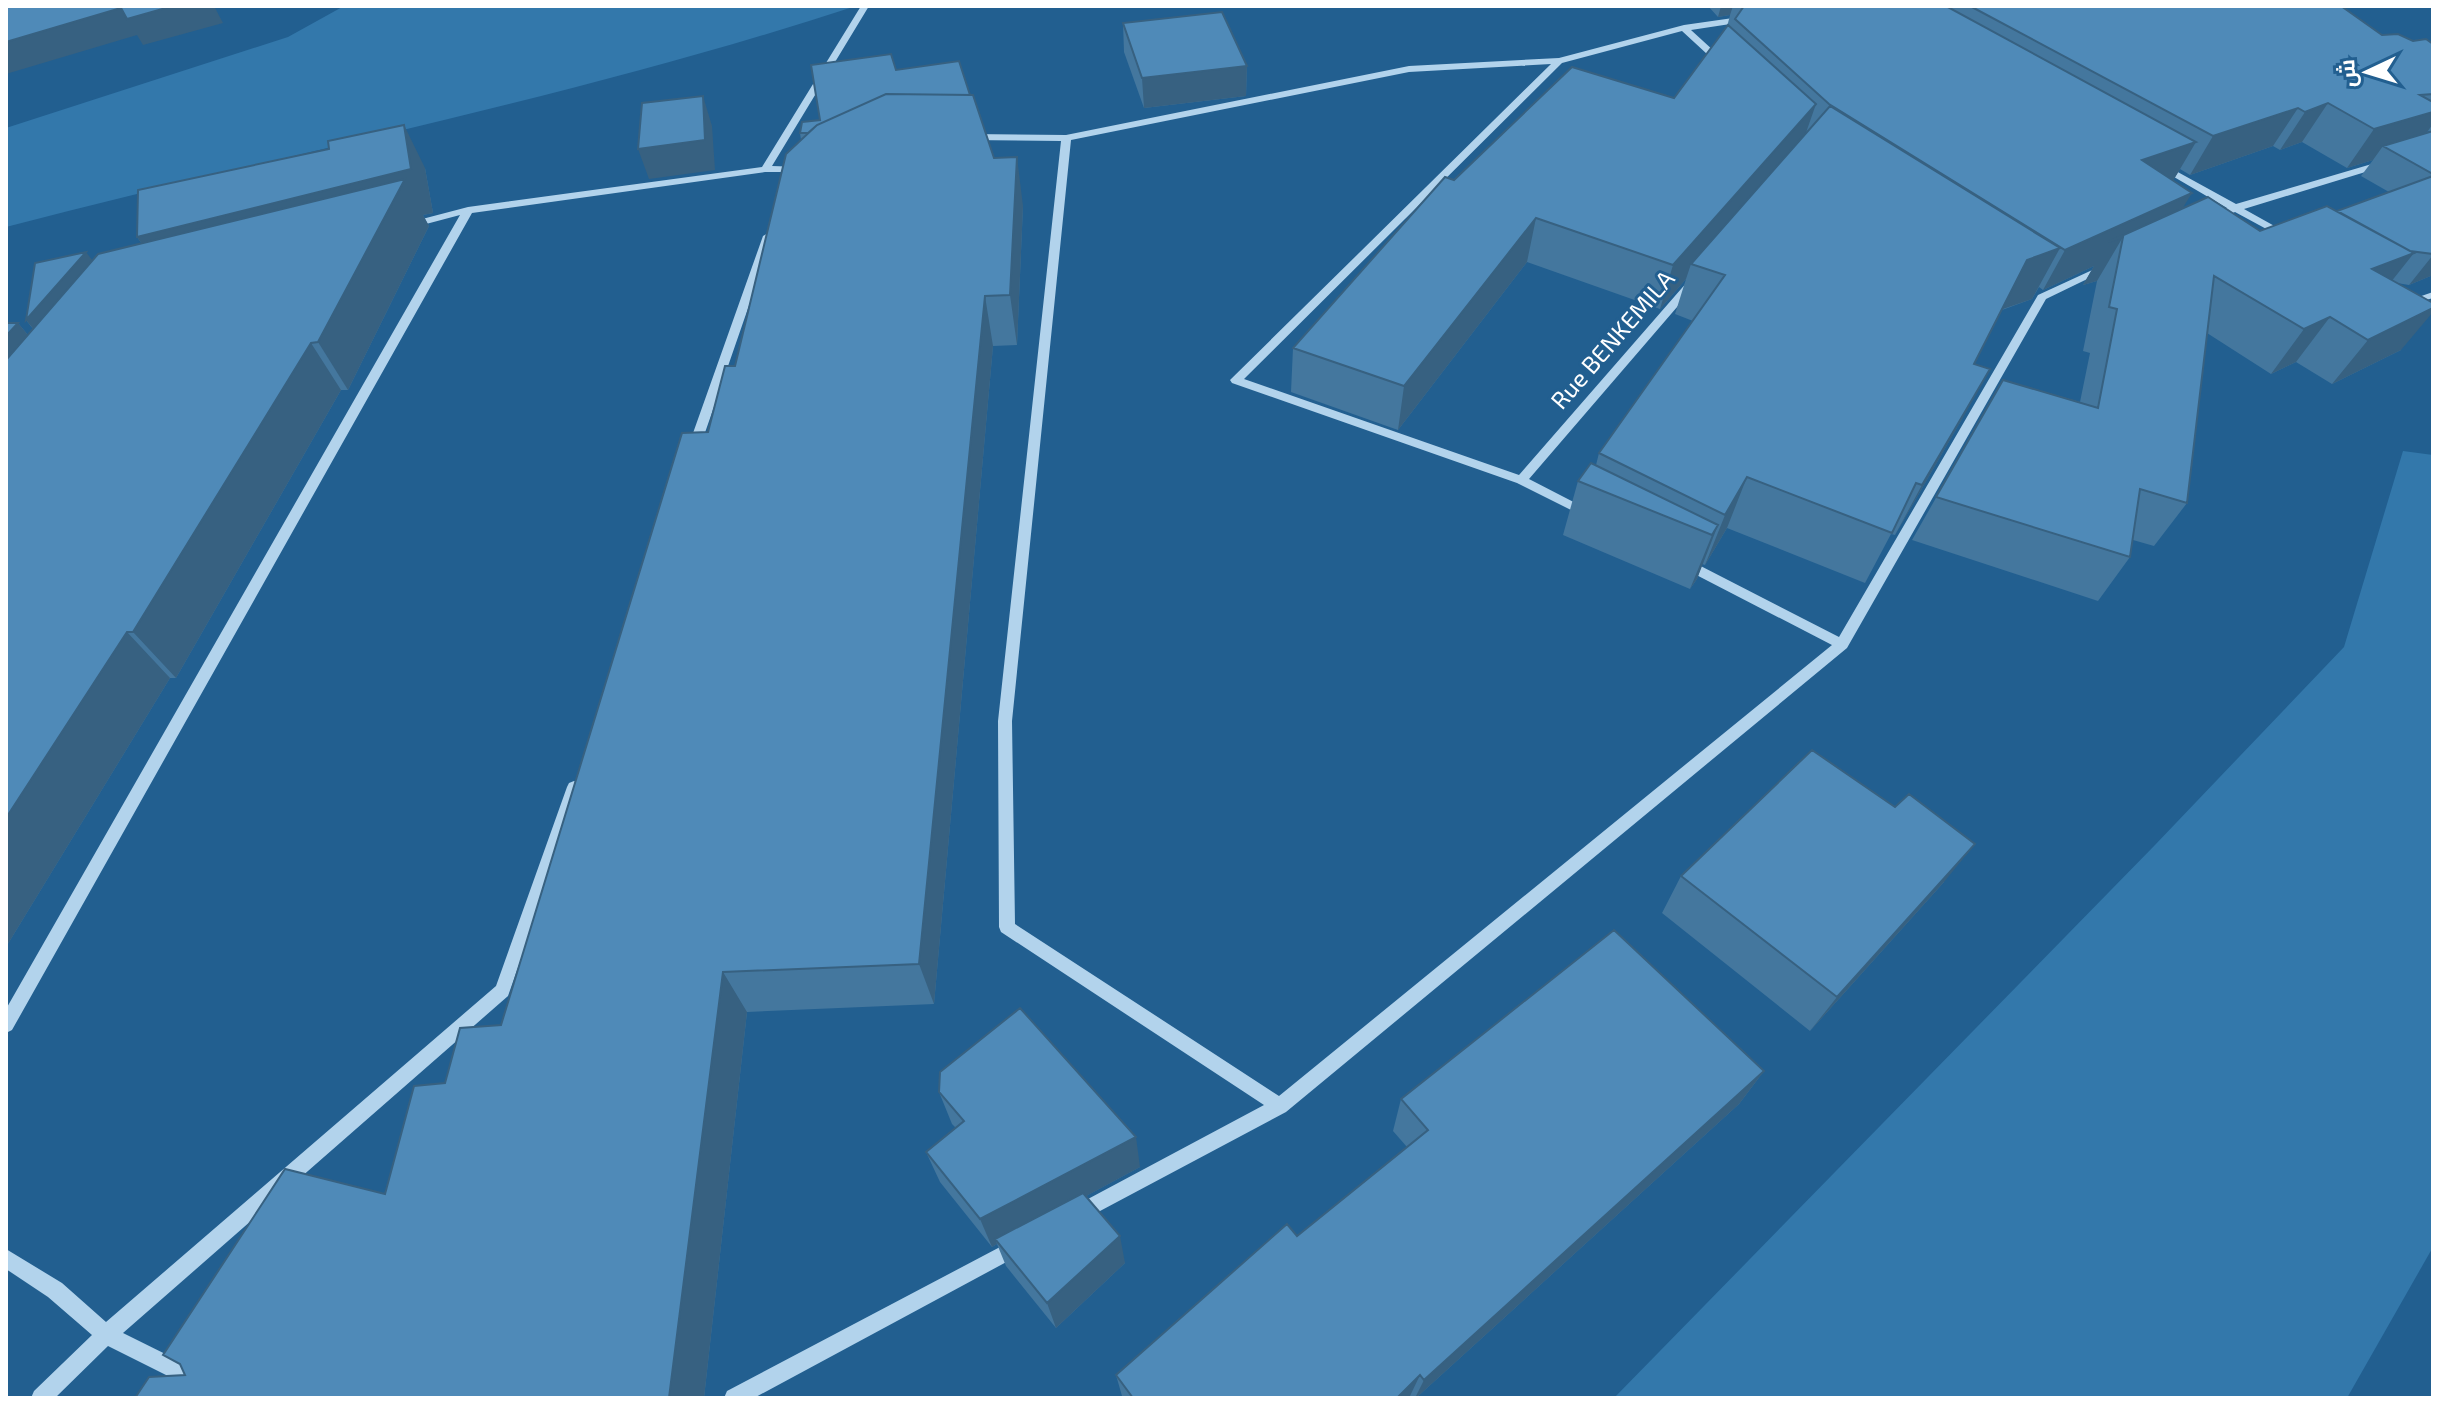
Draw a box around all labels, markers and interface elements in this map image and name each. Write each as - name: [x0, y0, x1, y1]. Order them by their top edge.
- north arrow: [2327, 32, 2407, 112]
- text: ش: [2332, 58, 2362, 88]
- street label: Rue BENKEMILA: [1544, 264, 1680, 414]

